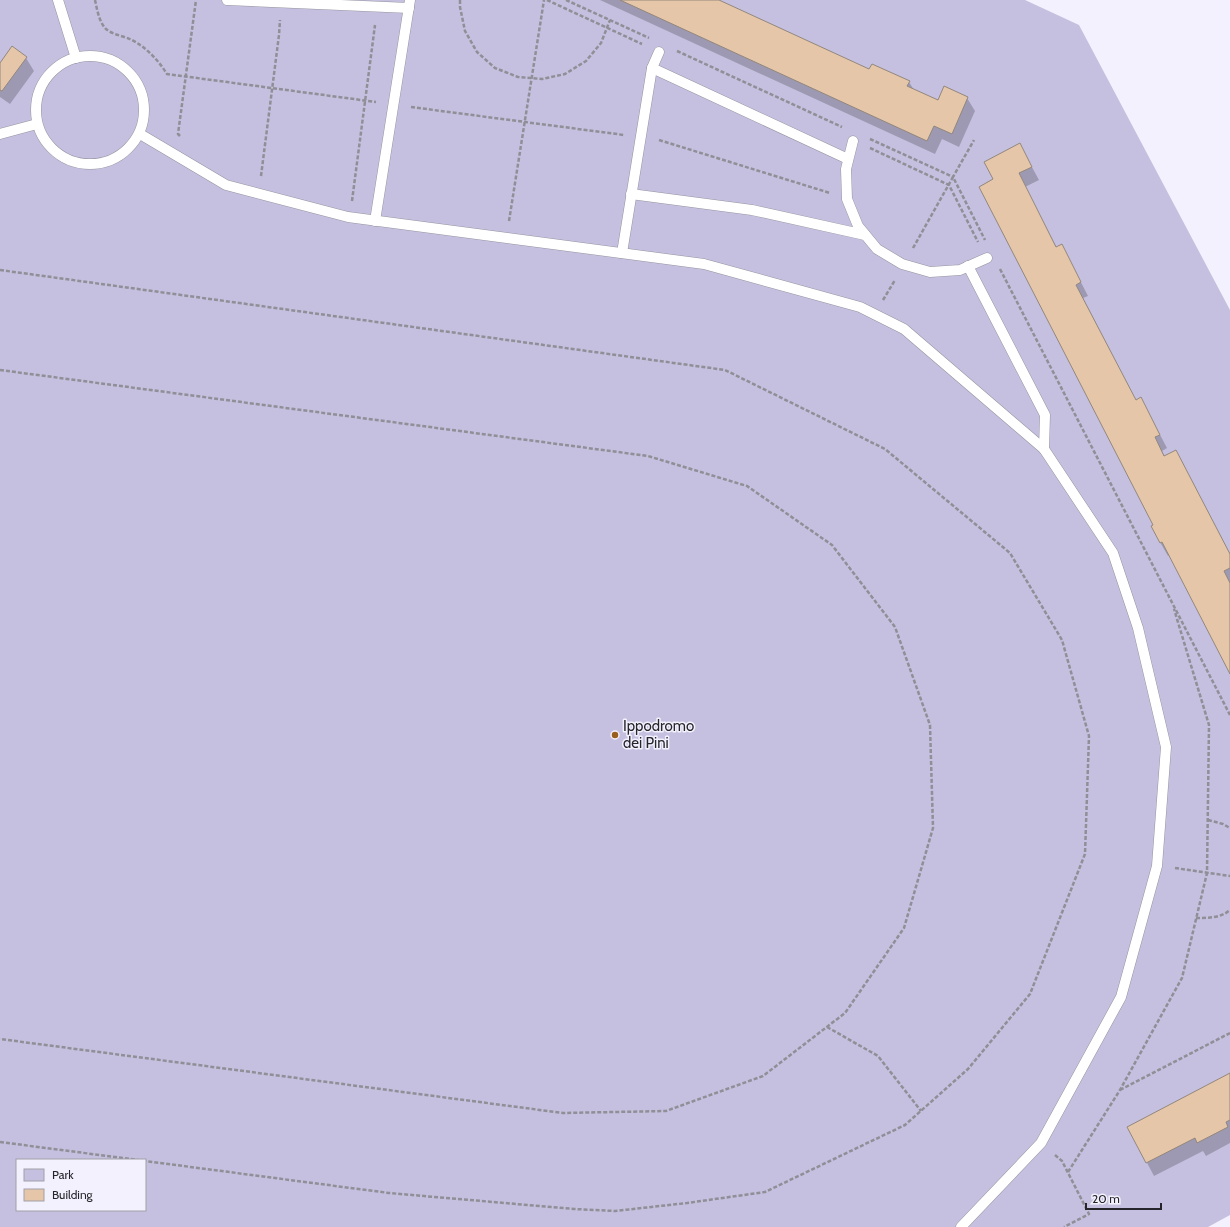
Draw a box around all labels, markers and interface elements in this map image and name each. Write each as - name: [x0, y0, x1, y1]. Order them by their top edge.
- place label: Ippodromo dei Pini: [623, 717, 694, 752]
- marker: Ippodromo dei Pini: [610, 730, 620, 740]
- legend: [16, 1159, 146, 1211]
- text: Park: [52, 1167, 74, 1182]
- scale bar: [1086, 1185, 1161, 1211]
- text: Building: [52, 1187, 94, 1202]
- text: 20 m: [1092, 1191, 1120, 1206]

